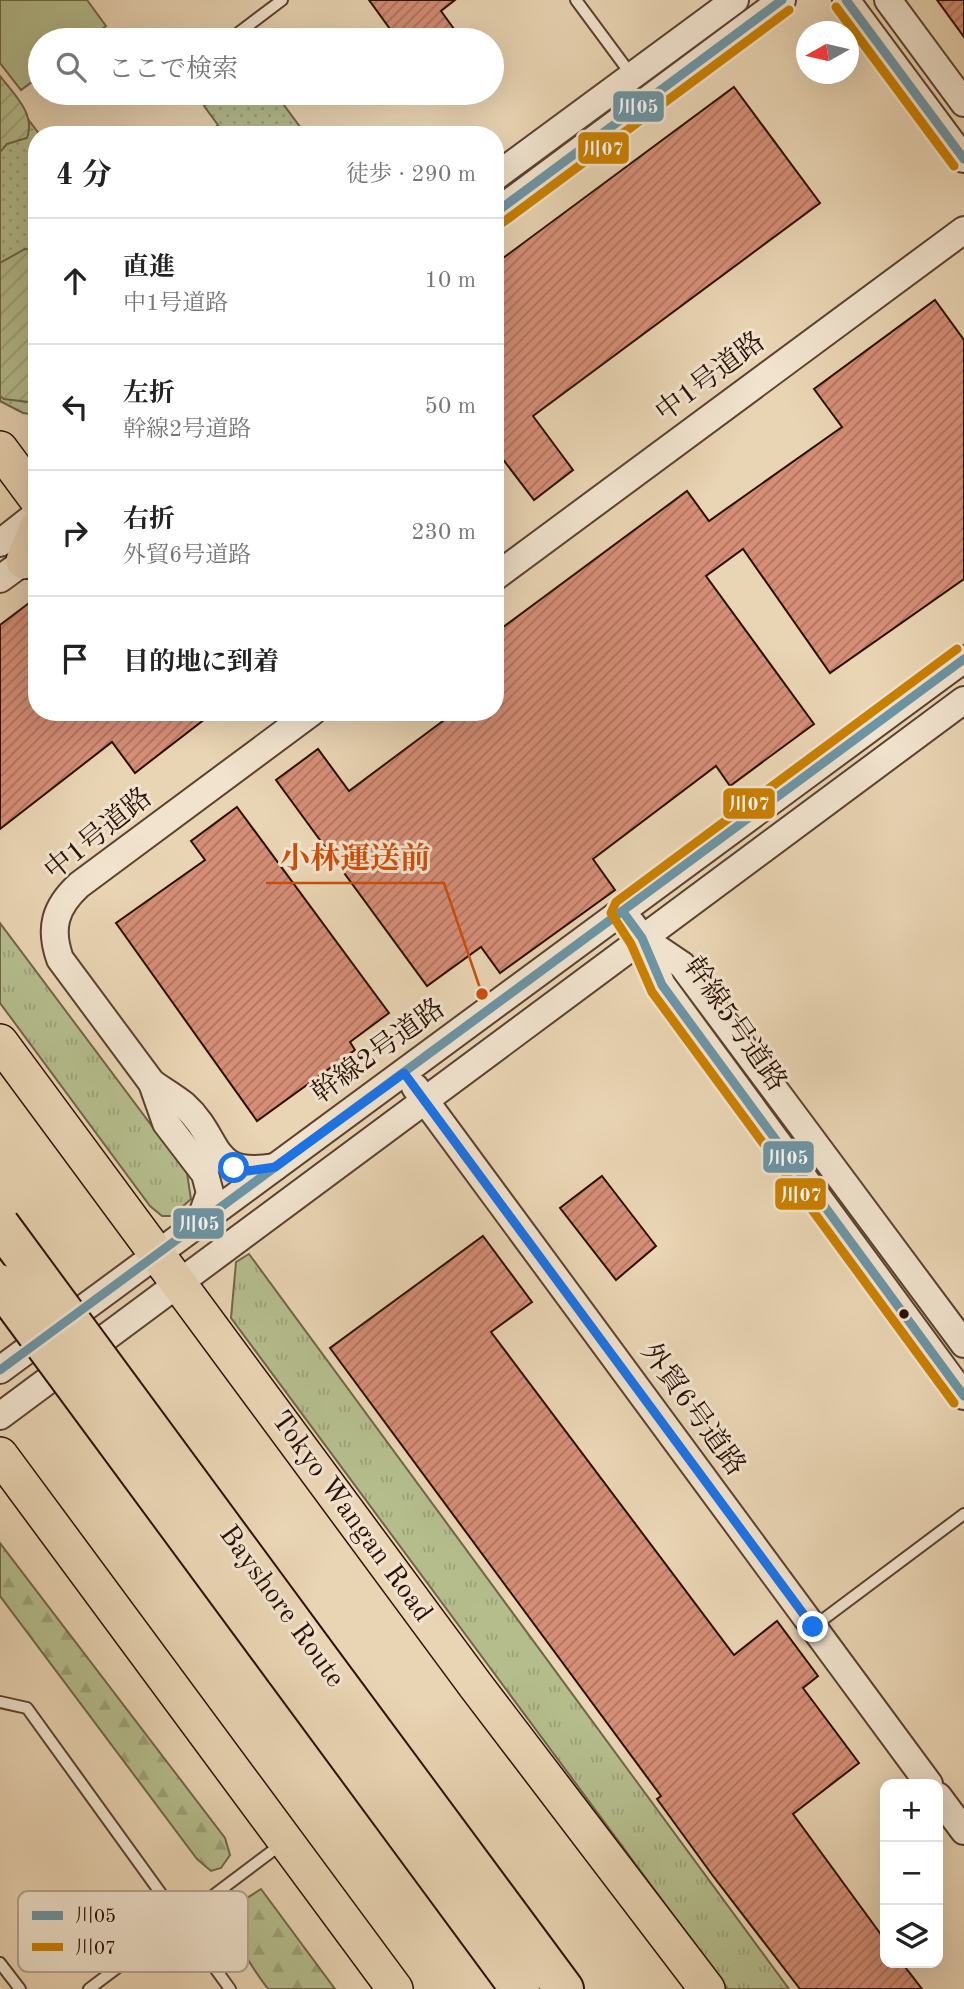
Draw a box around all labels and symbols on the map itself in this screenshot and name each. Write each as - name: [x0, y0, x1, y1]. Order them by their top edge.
- north arrow: [796, 21, 859, 84]
- line badge: 川05: [612, 90, 665, 123]
- text: 川05: [617, 98, 659, 118]
- line badge: 川07: [577, 131, 630, 165]
- text: 川07: [582, 140, 624, 160]
- street label: 中1号道路: [650, 326, 771, 428]
- street label: 中1号道路: [38, 781, 158, 886]
- line badge: 川07: [722, 787, 776, 820]
- text: 川07: [728, 795, 770, 815]
- callout: 小林運送前: [266, 832, 444, 883]
- text: 小林運送前: [280, 842, 430, 875]
- street label: 幹線5号道路: [678, 951, 793, 1097]
- street label: 幹線2号道路: [306, 992, 450, 1109]
- line badge: 川05: [762, 1140, 815, 1174]
- text: 川05: [767, 1149, 809, 1169]
- route start: [218, 1152, 249, 1183]
- line badge: 川07: [774, 1177, 827, 1211]
- text: 川07: [780, 1186, 822, 1206]
- line badge: 川05: [172, 1207, 225, 1240]
- text: 川05: [178, 1215, 220, 1235]
- unlabelled marker: [897, 1307, 911, 1321]
- street label: 外貿6号道路: [635, 1337, 752, 1481]
- street label: Tokyo Wangan Road: [265, 1407, 437, 1627]
- street label: Bayshore Route: [213, 1521, 349, 1693]
- route end: [797, 1611, 828, 1642]
- legend: [18, 1891, 248, 1972]
- text: 川05: [75, 1906, 116, 1927]
- text: 川07: [75, 1938, 116, 1959]

